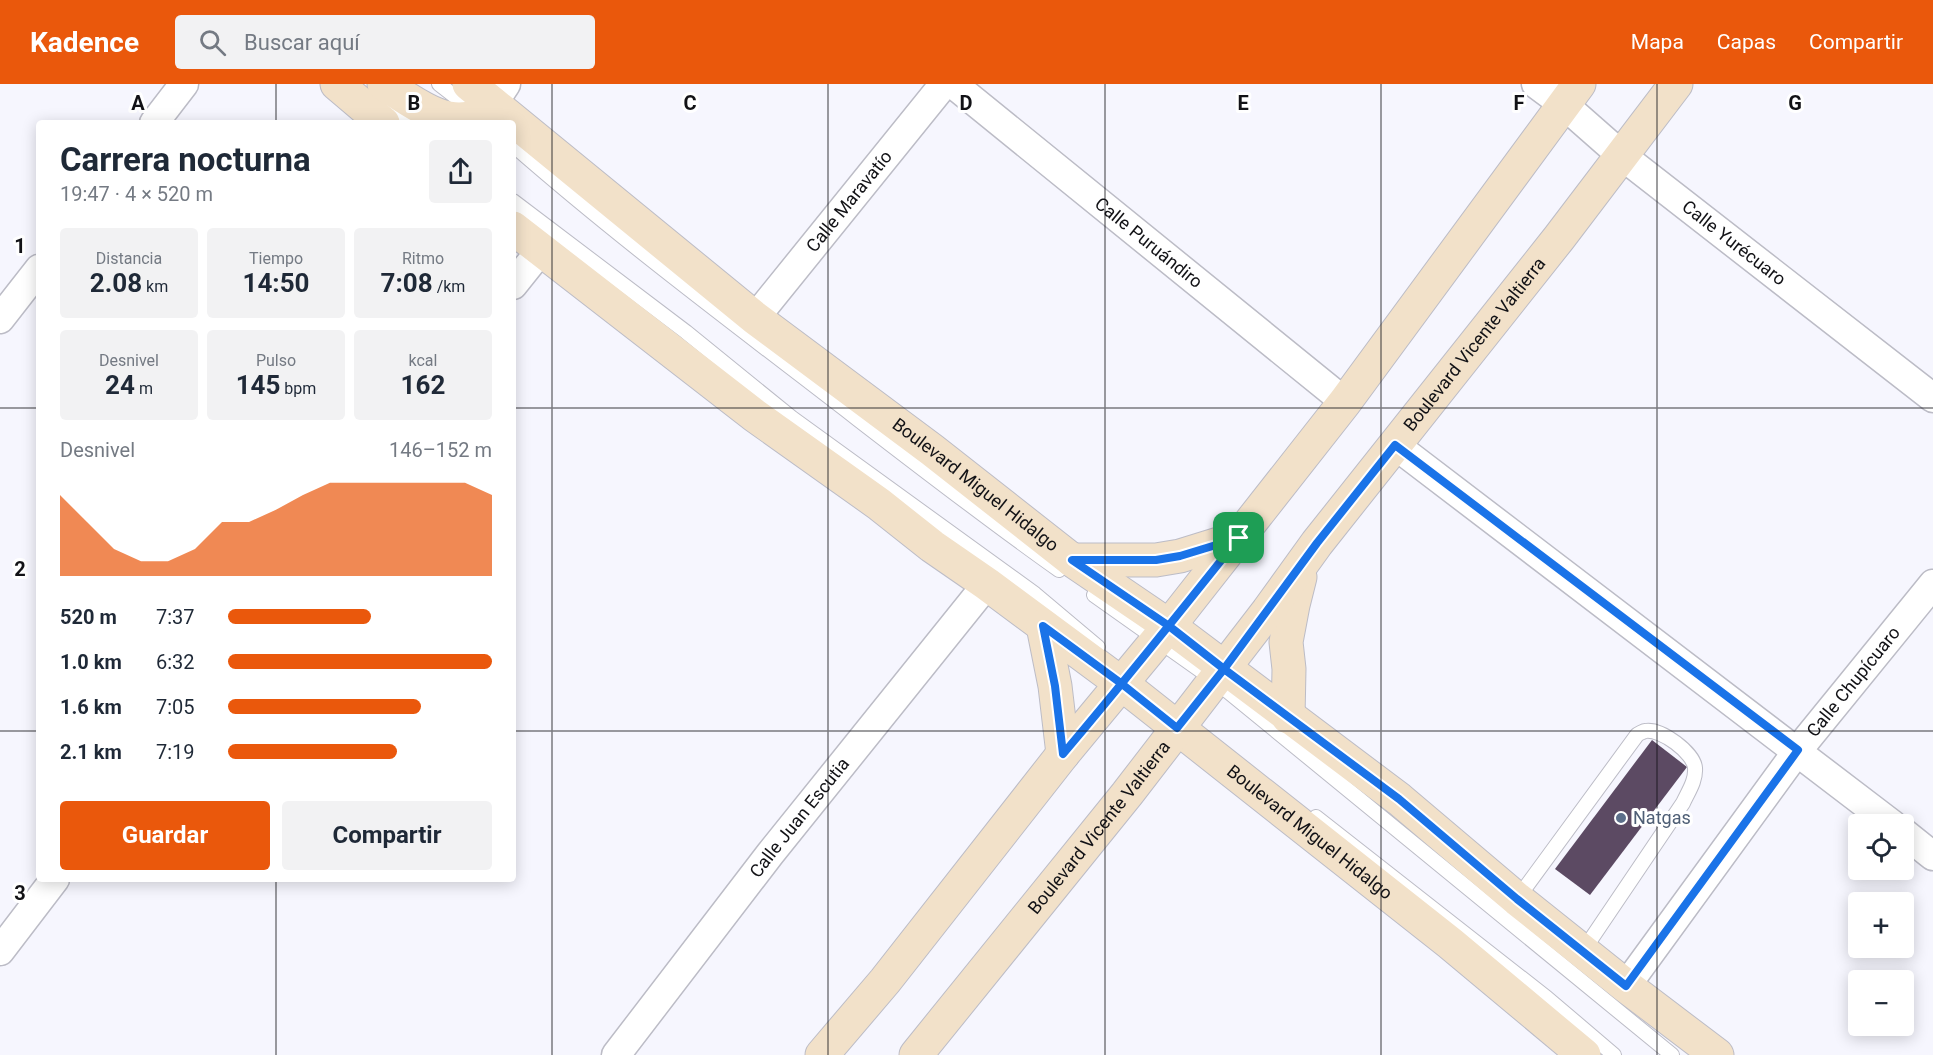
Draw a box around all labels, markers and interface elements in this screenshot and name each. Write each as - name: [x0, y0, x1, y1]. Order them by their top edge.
- search box: [175, 15, 595, 69]
- text: Kadence: [30, 26, 139, 59]
- icon: search: [196, 26, 229, 59]
- text: Buscar aquí: [244, 30, 360, 55]
- text: Mapa: [1631, 30, 1684, 54]
- text: Capas: [1717, 30, 1776, 54]
- text: Compartir: [1809, 30, 1903, 54]
- text: A: [131, 91, 145, 115]
- text: B: [408, 91, 420, 115]
- text: C: [683, 91, 697, 115]
- text: D: [960, 91, 973, 115]
- text: E: [1237, 91, 1249, 115]
- text: F: [1514, 91, 1525, 115]
- text: G: [1788, 91, 1802, 115]
- text: Carrera nocturna: [60, 140, 311, 179]
- button: share: [429, 140, 492, 203]
- street label: Calle Maravatío: [802, 146, 896, 256]
- text: 19:47 · 4 × 520 m: [60, 182, 213, 206]
- street label: Calle Puruándiro: [1091, 193, 1207, 292]
- street label: Calle Yurécuaro: [1678, 196, 1790, 289]
- text: 1: [14, 234, 26, 258]
- text: Distancia: [96, 249, 162, 268]
- text: Tiempo: [249, 249, 303, 268]
- text: Ritmo: [402, 249, 444, 268]
- street label: Boulevard Vicente Valtierra: [1399, 253, 1549, 435]
- text: 2.08: [90, 268, 142, 298]
- text: 14:50: [243, 268, 310, 298]
- text: 7:08: [381, 268, 433, 298]
- text: km: [142, 277, 168, 296]
- text: /km: [433, 277, 465, 296]
- text: Desnivel: [99, 351, 159, 370]
- text: Pulso: [256, 351, 296, 370]
- text: kcal: [409, 351, 437, 370]
- text: 24: [105, 370, 135, 400]
- text: 145: [236, 370, 280, 400]
- text: 162: [401, 370, 445, 400]
- text: m: [135, 379, 153, 398]
- text: bpm: [280, 379, 316, 398]
- street label: Boulevard Miguel Hidalgo: [889, 413, 1063, 555]
- text: Desnivel: [60, 438, 135, 462]
- text: 146–152 m: [389, 438, 492, 462]
- pin: [1213, 512, 1264, 563]
- icon: arrive: [1222, 521, 1255, 554]
- text: 2: [14, 557, 26, 581]
- text: 520 m: [60, 605, 117, 629]
- text: 7:37: [156, 605, 195, 629]
- street label: Calle Chupícuaro: [1802, 622, 1904, 741]
- text: 1.0 km: [60, 650, 122, 674]
- text: 6:32: [156, 650, 195, 674]
- text: 1.6 km: [60, 695, 122, 719]
- text: 7:05: [156, 695, 195, 719]
- street label: Boulevard Vicente Valtierra: [1023, 736, 1174, 918]
- text: 2.1 km: [60, 740, 122, 764]
- text: 7:19: [156, 740, 195, 764]
- street label: Calle Juan Escutia: [745, 753, 853, 881]
- street label: Boulevard Miguel Hidalgo: [1223, 760, 1397, 903]
- button: Guardar: [60, 801, 270, 870]
- button: Compartir: [282, 801, 492, 870]
- place label: Natgas: [1633, 807, 1691, 828]
- marker: Natgas: [1614, 811, 1628, 825]
- map controls: [1848, 814, 1914, 1036]
- button: locate: [1848, 814, 1914, 880]
- text: 3: [14, 881, 26, 905]
- button: +: [1848, 892, 1914, 958]
- button: −: [1848, 970, 1914, 1036]

